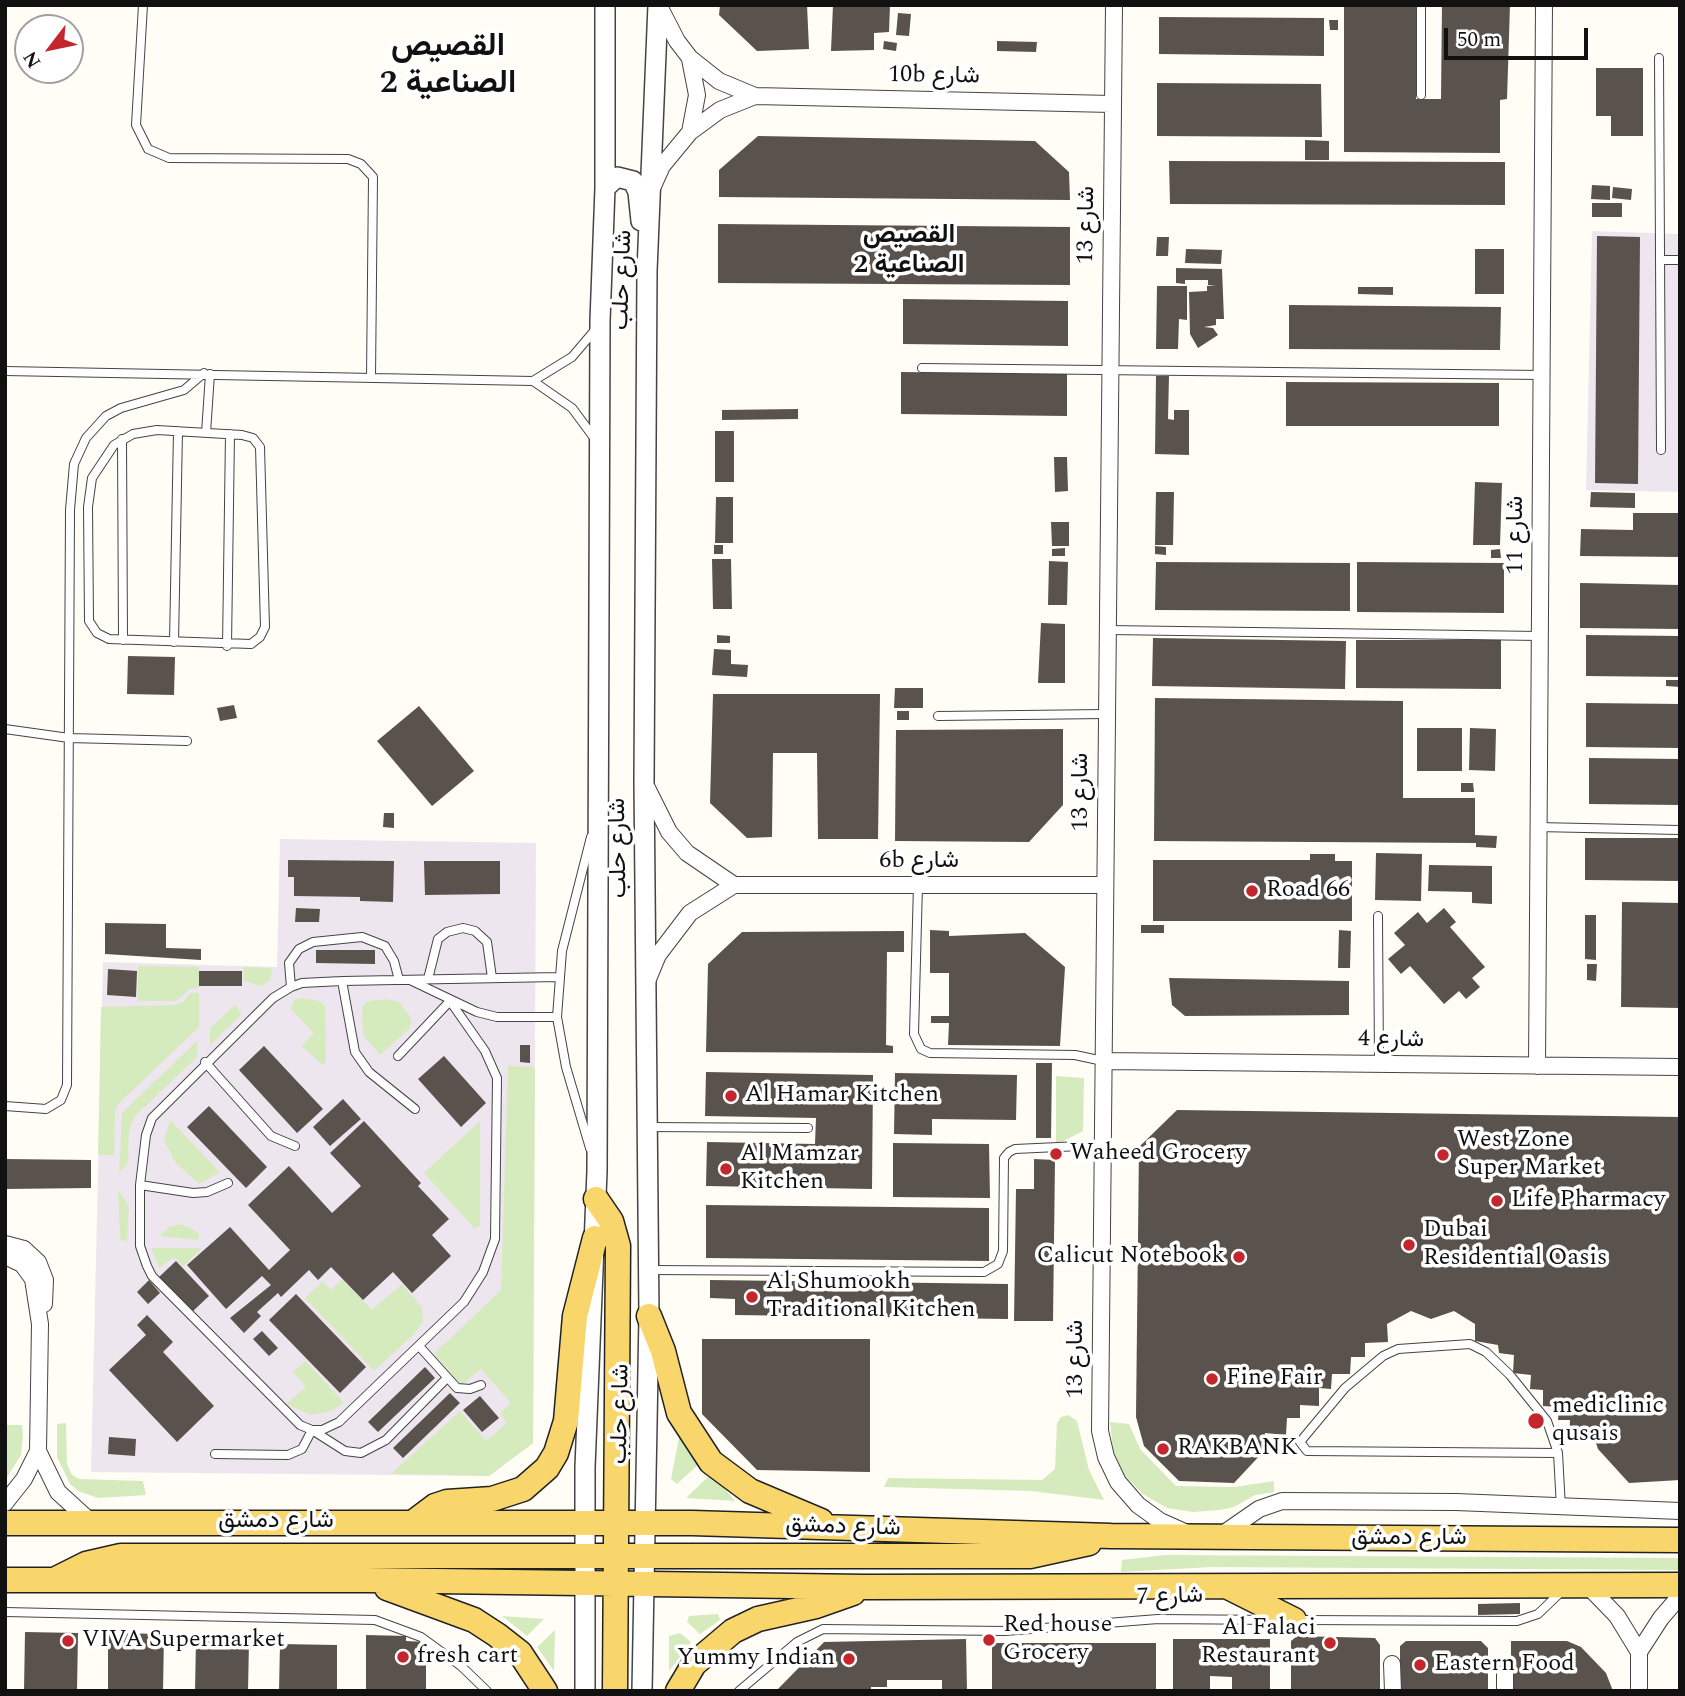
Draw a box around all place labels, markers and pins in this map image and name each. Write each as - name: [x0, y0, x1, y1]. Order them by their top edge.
- place label: Road 66: [1266, 877, 1350, 905]
- marker: Road 66: [1244, 883, 1260, 899]
- place label: Al Hamar Kitchen: [745, 1082, 939, 1110]
- marker: Al Hamar Kitchen: [723, 1088, 739, 1104]
- place label: West Zone Super Market: [1457, 1127, 1601, 1183]
- place label: Waheed Grocery: [1070, 1140, 1246, 1168]
- place label: Al Mamzar Kitchen: [740, 1141, 859, 1197]
- marker: Waheed Grocery: [1048, 1146, 1064, 1162]
- marker: West Zone Super Market: [1435, 1147, 1451, 1163]
- marker: Al Mamzar Kitchen: [718, 1161, 734, 1177]
- place label: Life Pharmacy: [1511, 1187, 1665, 1215]
- marker: Life Pharmacy: [1489, 1193, 1505, 1209]
- place label: Dubai Residential Oasis: [1423, 1217, 1607, 1273]
- marker: Dubai Residential Oasis: [1401, 1237, 1417, 1253]
- place label: Calicut Notebook: [1037, 1243, 1225, 1271]
- marker: Calicut Notebook: [1231, 1249, 1247, 1265]
- place label: Al Shumookh Traditional Kitchen: [766, 1269, 975, 1325]
- marker: Al Shumookh Traditional Kitchen: [744, 1289, 760, 1305]
- place label: Fine Fair: [1226, 1365, 1323, 1393]
- marker: Fine Fair: [1204, 1371, 1220, 1387]
- place label: mediclinic qusais: [1552, 1393, 1664, 1449]
- marker: mediclinic qusais: [1526, 1411, 1546, 1431]
- place label: RAKBANK: [1177, 1435, 1298, 1463]
- marker: RAKBANK: [1155, 1441, 1171, 1457]
- place label: Red house Grocery: [1003, 1612, 1112, 1668]
- place label: Al Falaci Restaurant: [1201, 1615, 1316, 1671]
- place label: VIVA Supermarket: [82, 1627, 285, 1655]
- marker: Red house Grocery: [981, 1632, 997, 1648]
- marker: VIVA Supermarket: [60, 1633, 76, 1649]
- marker: Al Falaci Restaurant: [1322, 1635, 1338, 1651]
- place label: fresh cart: [417, 1643, 518, 1671]
- place label: Yummy Indian: [677, 1645, 835, 1673]
- marker: fresh cart: [395, 1649, 411, 1665]
- marker: Yummy Indian: [841, 1651, 857, 1667]
- place label: Eastern Food: [1434, 1651, 1575, 1679]
- marker: Eastern Food: [1412, 1657, 1428, 1673]

